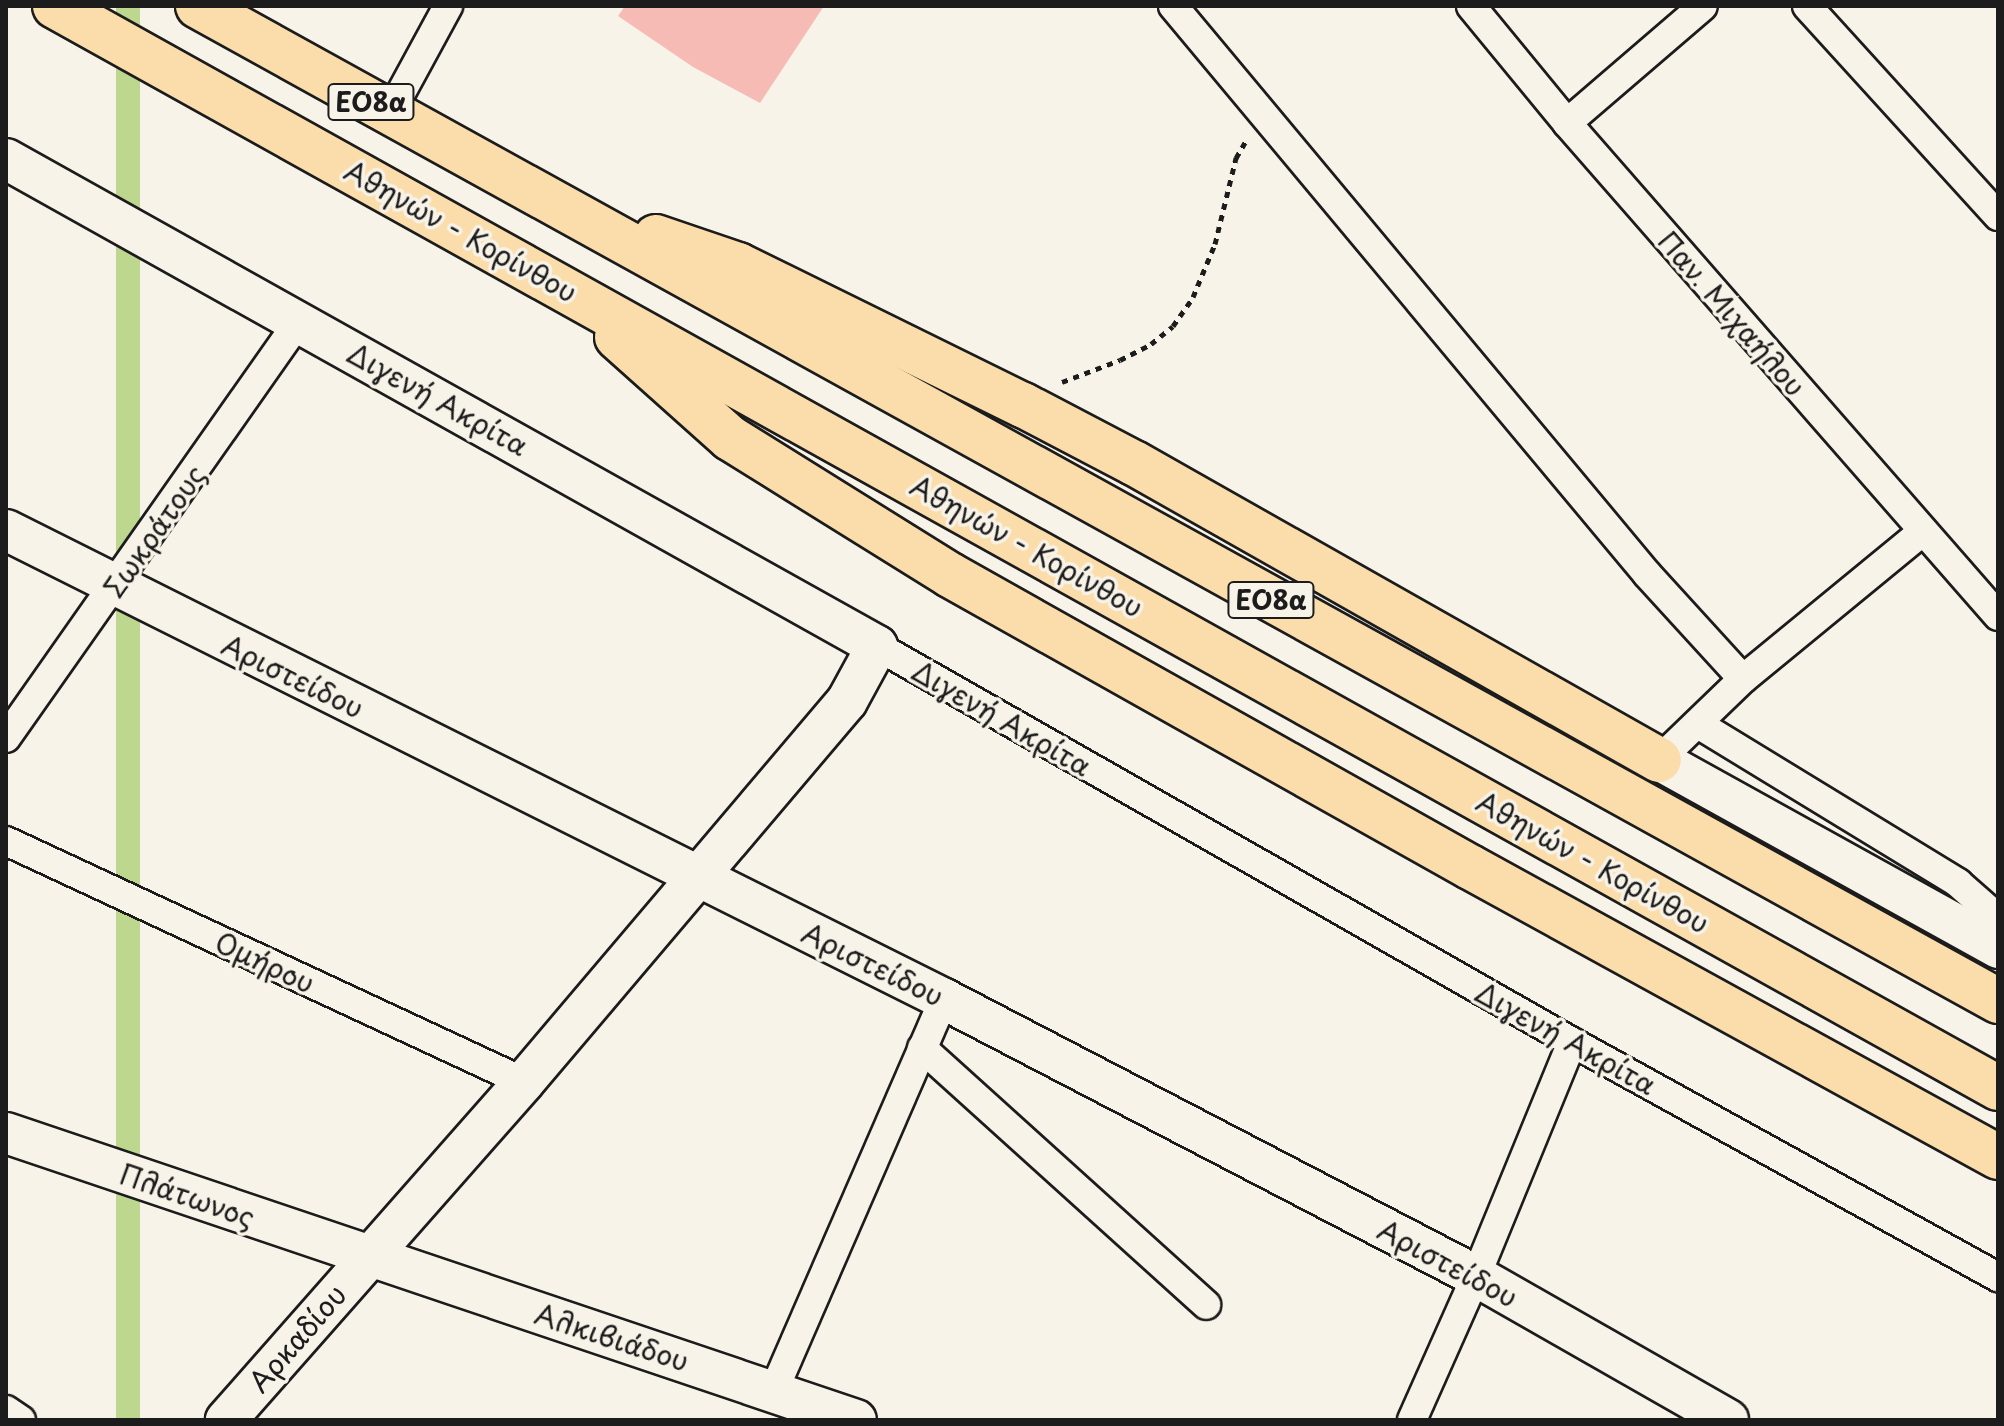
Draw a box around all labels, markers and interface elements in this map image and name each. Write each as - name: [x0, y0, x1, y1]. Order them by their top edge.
- road number: ΕΟ8α: [327, 80, 415, 124]
- street label: Αθηνών - Κορίνθου: [338, 153, 584, 309]
- street label: Παν. Μιχαήλου: [1651, 223, 1813, 403]
- street label: Διγενή Ακρίτα: [342, 335, 534, 463]
- street label: Σωκράτους: [96, 459, 212, 603]
- street label: Αθηνών - Κορίνθου: [904, 468, 1150, 624]
- road number: ΕΟ8α: [1227, 578, 1315, 622]
- street label: Αριστείδου: [217, 627, 369, 725]
- street label: Διγενή Ακρίτα: [906, 653, 1098, 783]
- street label: Αθηνών - Κορίνθου: [1470, 784, 1716, 940]
- street label: Αριστείδου: [797, 915, 949, 1013]
- street label: Ομήρου: [210, 924, 320, 1000]
- street label: Διγενή Ακρίτα: [1470, 974, 1662, 1102]
- street label: Πλάτωνος: [115, 1156, 259, 1234]
- street label: Αριστείδου: [1372, 1212, 1524, 1314]
- street label: Αρκαδίου: [241, 1277, 353, 1399]
- street label: Αλκιβιάδου: [531, 1296, 693, 1378]

